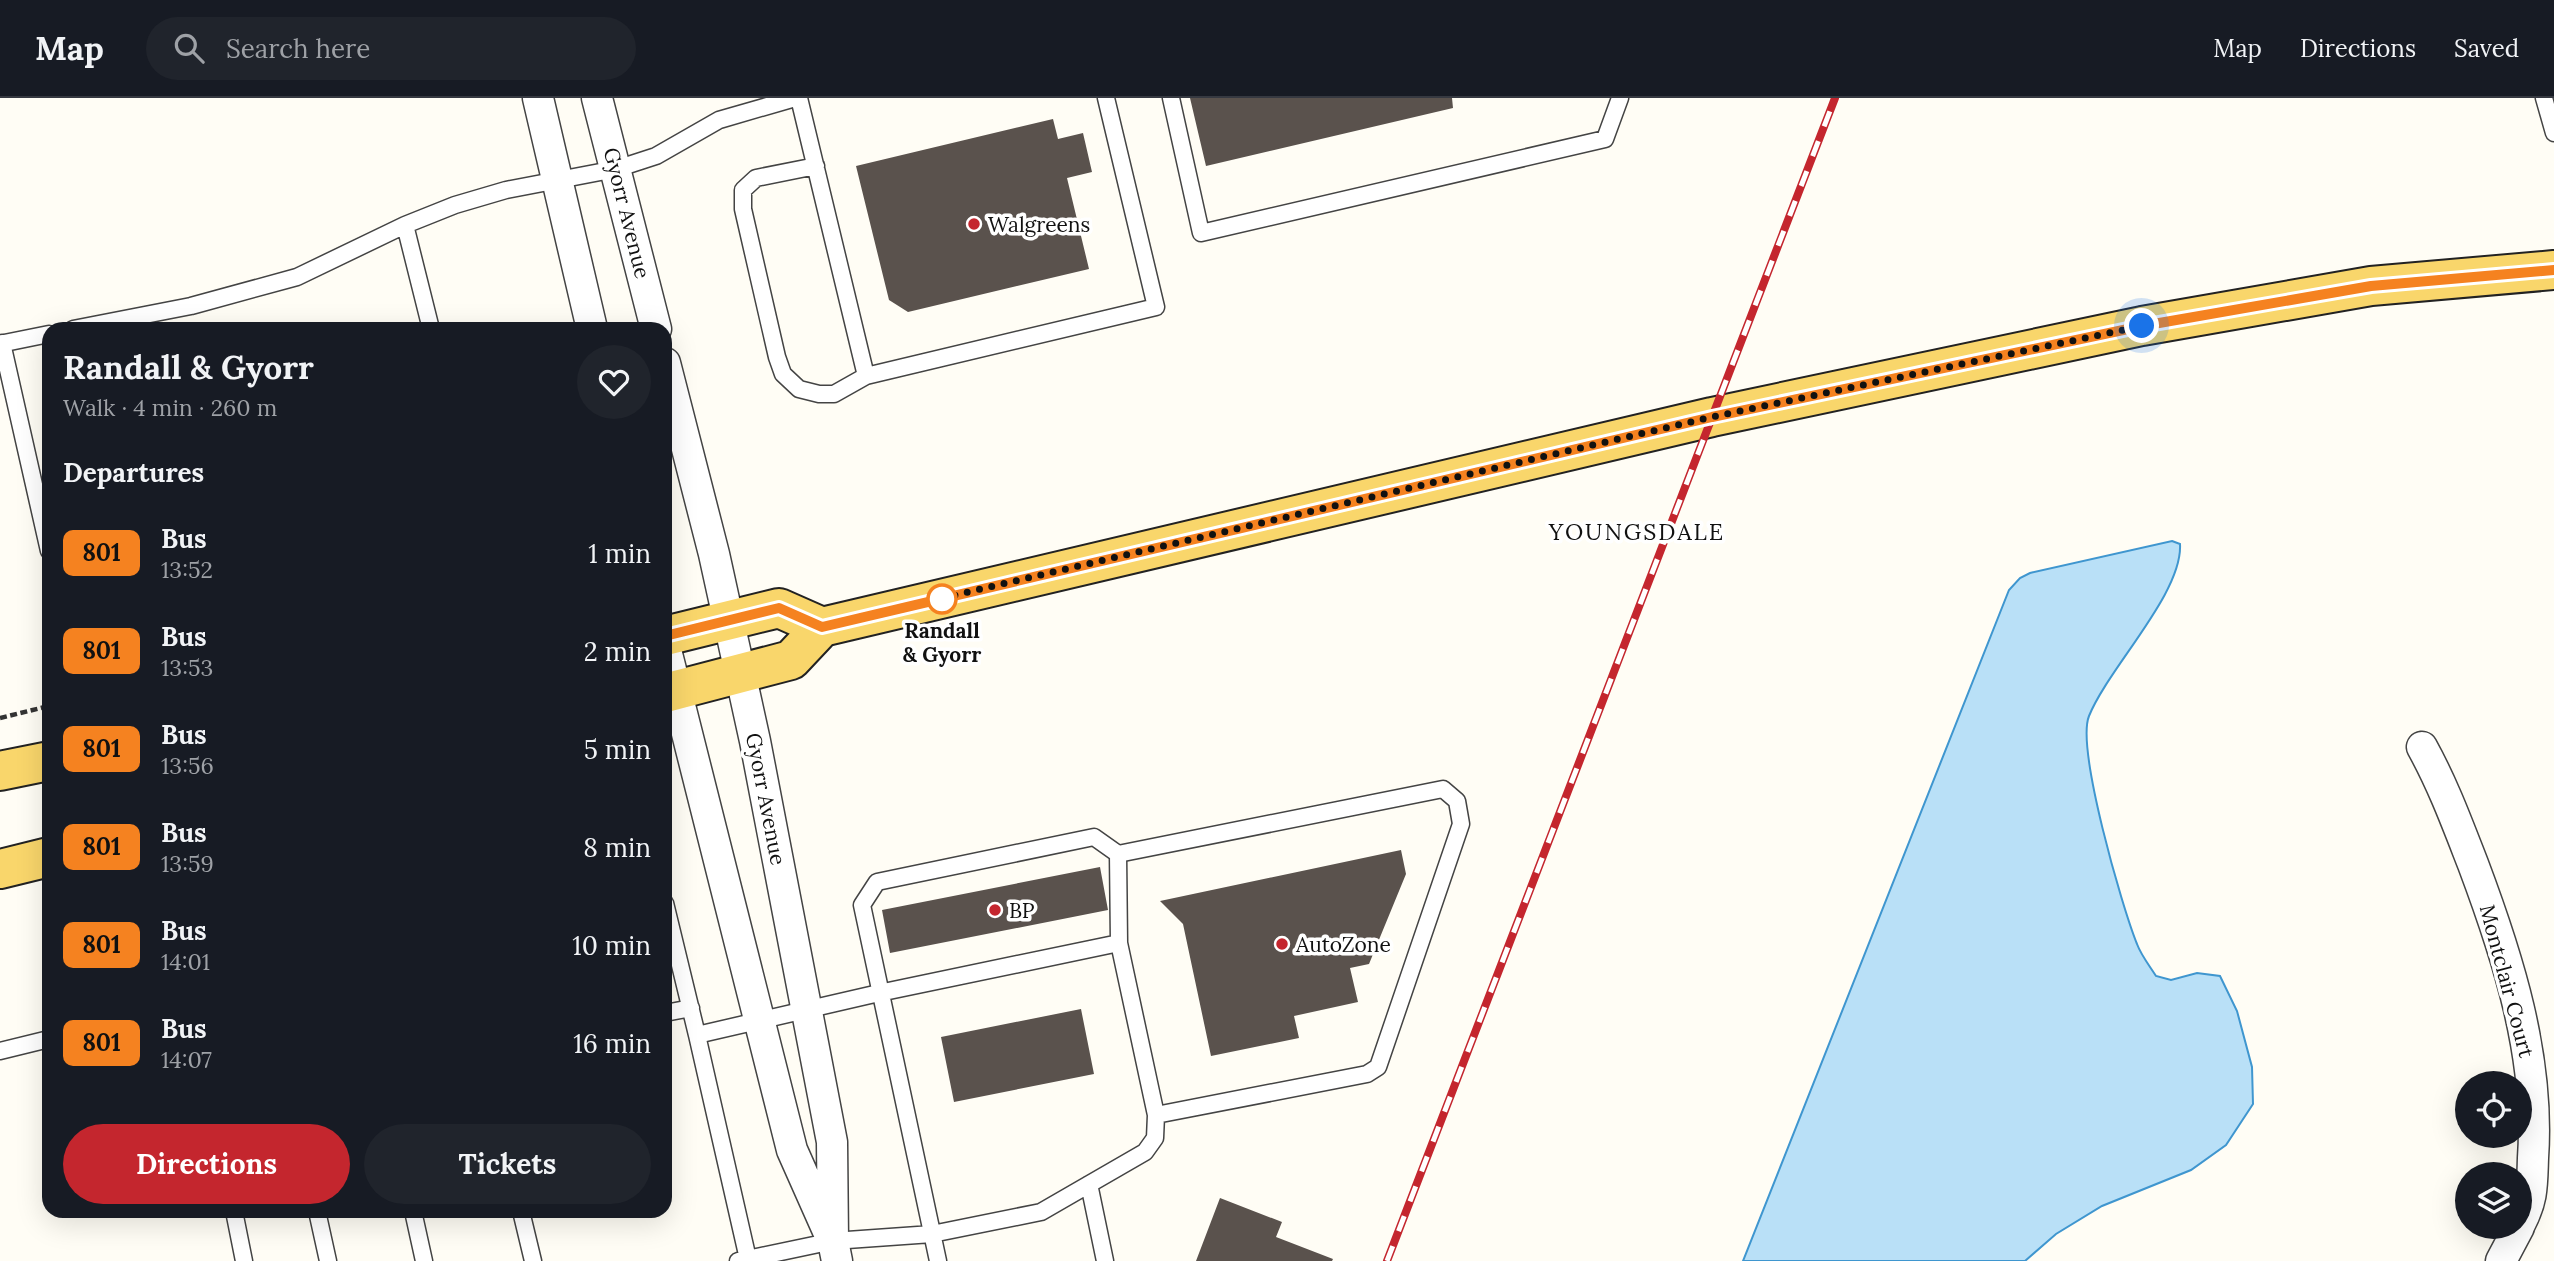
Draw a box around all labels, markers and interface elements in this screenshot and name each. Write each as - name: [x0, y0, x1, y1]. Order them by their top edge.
- search box: [146, 17, 636, 80]
- text: Map: [35, 27, 104, 69]
- icon: search: [170, 29, 208, 67]
- text: Search here: [226, 32, 370, 65]
- text: Map: [2213, 33, 2262, 64]
- text: Directions: [2300, 33, 2416, 64]
- text: Saved: [2454, 33, 2519, 64]
- street label: Gyorr Avenue: [598, 145, 656, 281]
- place label: Walgreens: [988, 211, 1090, 238]
- marker: Walgreens: [966, 216, 982, 232]
- your location: [2124, 308, 2159, 343]
- button: heart: [577, 345, 651, 419]
- text: Randall & Gyorr: [63, 346, 314, 388]
- text: Walk · 4 min · 260 m: [63, 393, 277, 422]
- text: Departures: [63, 456, 204, 489]
- district label: YOUNGSDALE: [1548, 517, 1725, 546]
- text: Bus: [161, 522, 207, 555]
- text: 801: [82, 537, 121, 568]
- text: 1 min: [588, 537, 651, 570]
- text: 13:52: [161, 555, 213, 584]
- marker: Randall & Gyorr: [927, 584, 957, 614]
- place label: Randall & Gyorr: [903, 617, 981, 668]
- text: Bus: [161, 620, 207, 653]
- text: 801: [82, 635, 121, 666]
- text: 2 min: [584, 635, 651, 668]
- text: 13:53: [161, 653, 213, 682]
- text: Bus: [161, 718, 207, 751]
- street label: Gyorr Avenue: [740, 731, 792, 867]
- text: 801: [82, 733, 121, 764]
- text: 5 min: [584, 733, 651, 766]
- text: 13:56: [161, 751, 214, 780]
- text: Bus: [161, 816, 207, 849]
- text: 801: [82, 831, 121, 862]
- text: 8 min: [583, 831, 651, 864]
- text: 13:59: [161, 849, 214, 878]
- place label: BP: [1009, 897, 1035, 924]
- marker: BP: [987, 902, 1003, 918]
- street label: Montclair Court: [2474, 902, 2541, 1061]
- text: Bus: [161, 914, 207, 947]
- text: 801: [82, 929, 121, 960]
- text: 10 min: [572, 929, 651, 962]
- place label: AutoZone: [1295, 931, 1391, 958]
- marker: AutoZone: [1274, 936, 1290, 952]
- text: 14:01: [161, 947, 210, 976]
- text: Bus: [161, 1012, 207, 1045]
- text: 801: [82, 1027, 121, 1058]
- text: 16 min: [573, 1027, 651, 1060]
- text: 14:07: [161, 1045, 212, 1074]
- map controls: [2455, 1071, 2532, 1239]
- button: locate: [2455, 1071, 2532, 1148]
- button: Directions: [63, 1124, 350, 1204]
- button: Tickets: [364, 1124, 651, 1204]
- button: layers: [2455, 1162, 2532, 1239]

